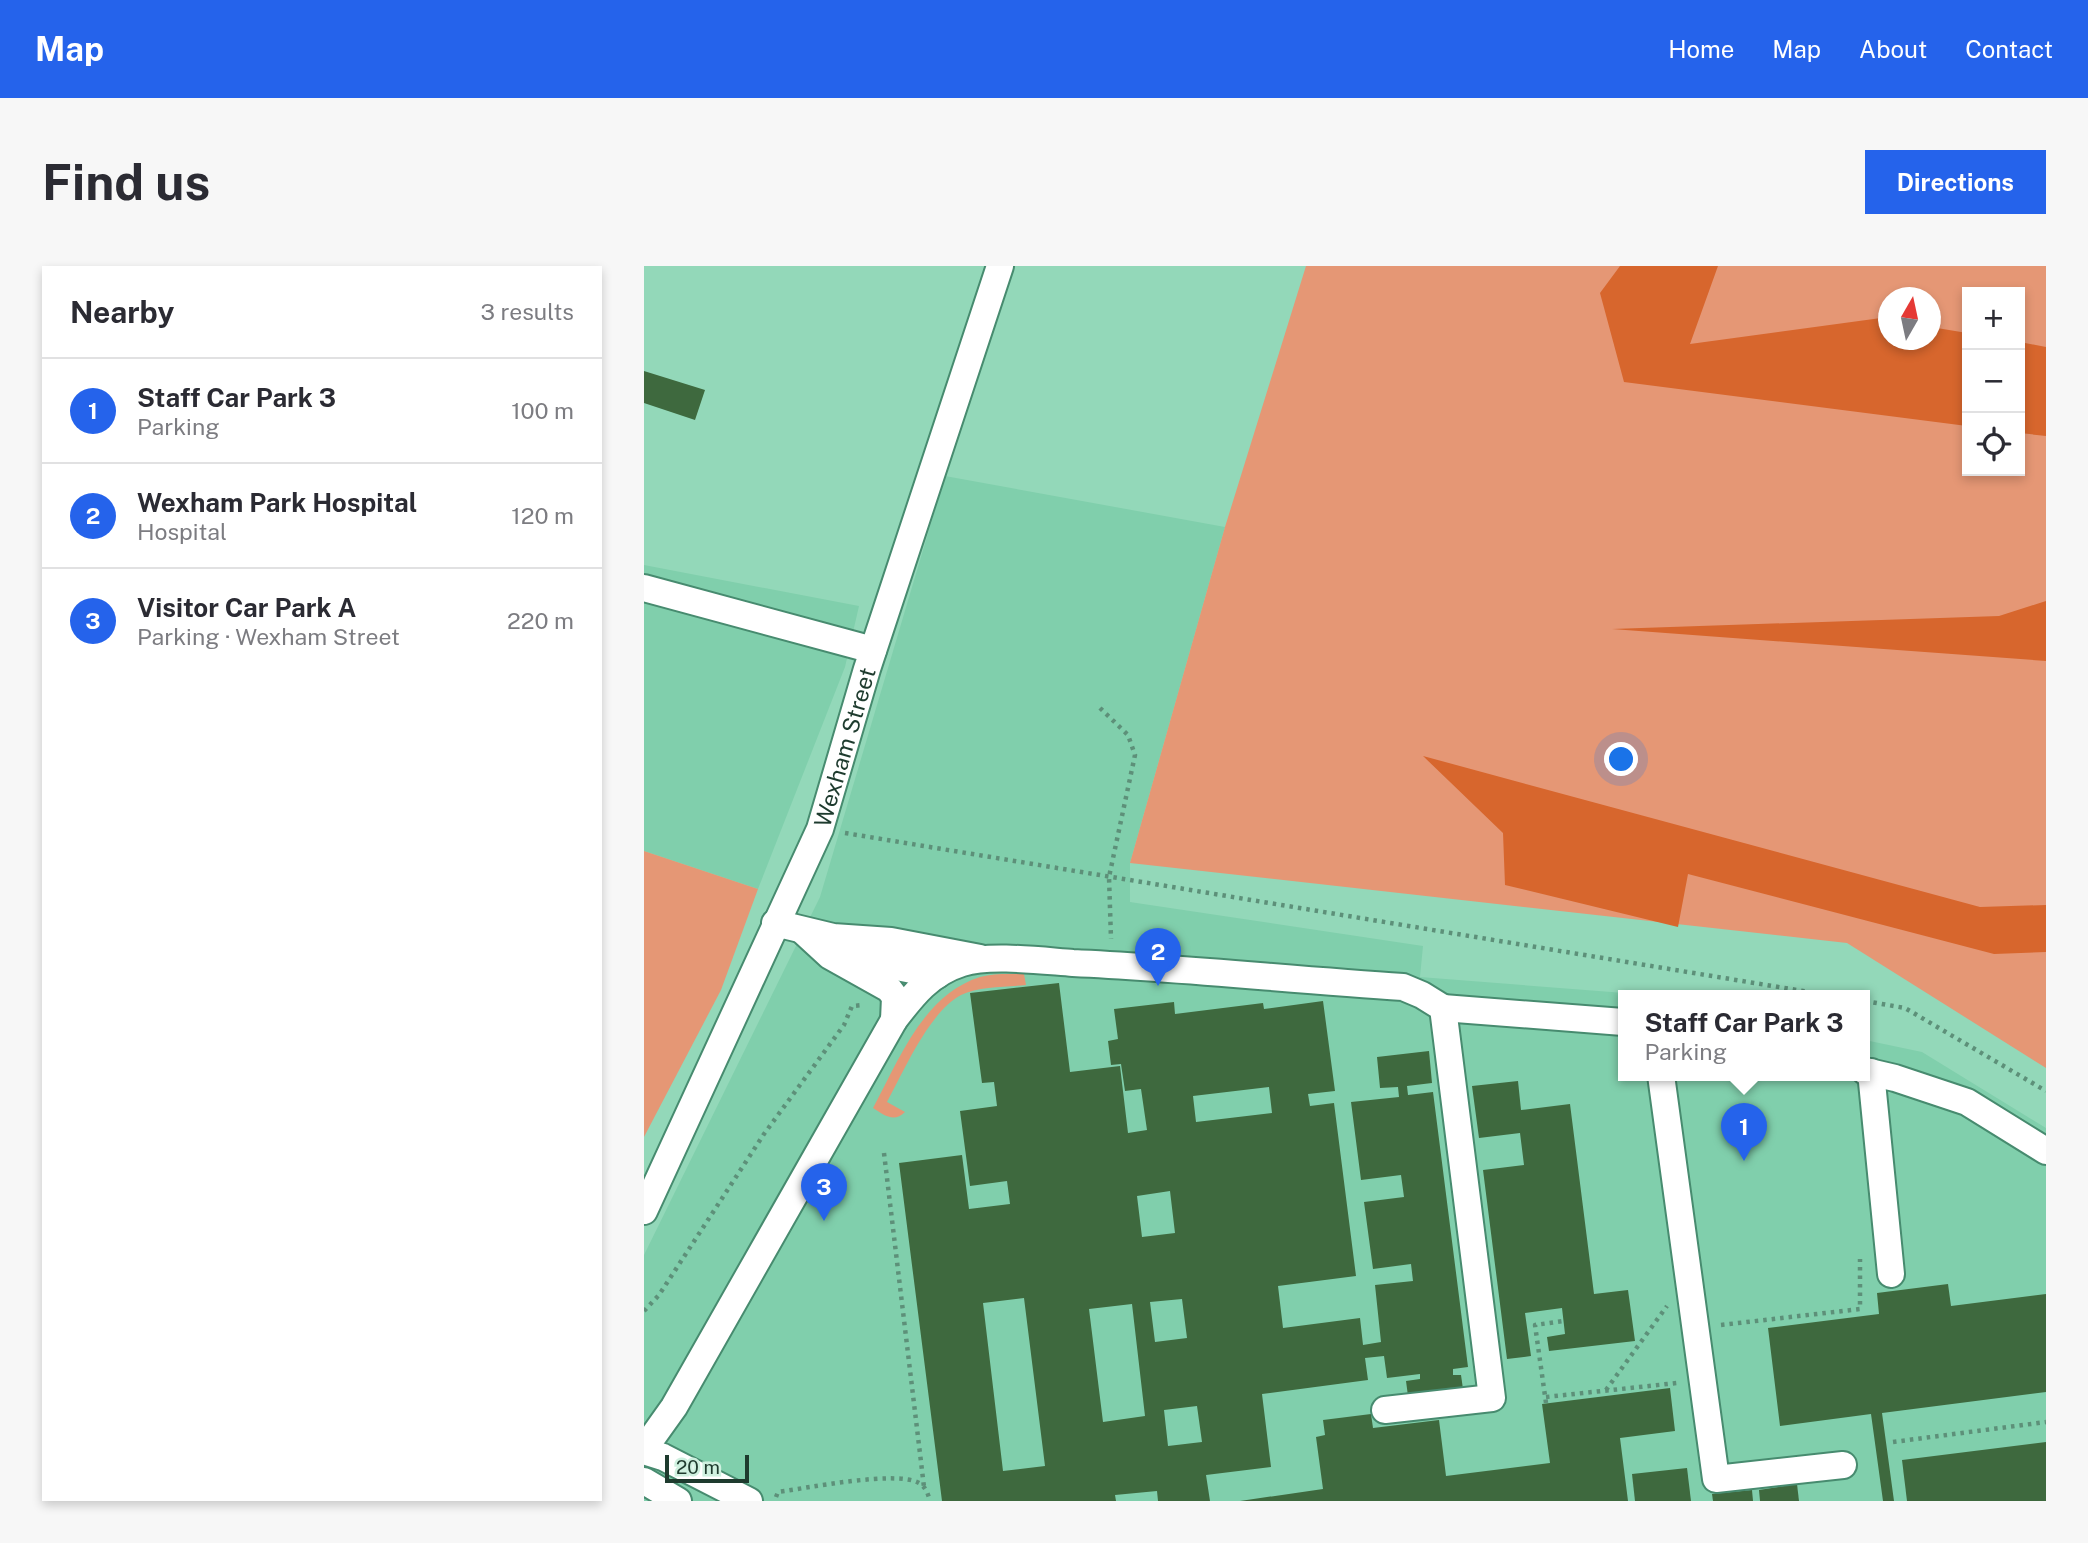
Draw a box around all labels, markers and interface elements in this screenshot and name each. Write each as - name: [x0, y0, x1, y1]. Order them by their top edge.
- text: Map: [35, 30, 104, 68]
- text: Home: [1668, 35, 1734, 63]
- text: Map: [1772, 35, 1821, 63]
- text: About: [1859, 35, 1927, 63]
- text: Contact: [1965, 35, 2053, 63]
- button: Directions: [1865, 150, 2046, 214]
- text: Find us: [42, 153, 210, 211]
- north arrow: [1878, 287, 1941, 350]
- map controls: [1962, 287, 2025, 476]
- button: +: [1962, 287, 2025, 350]
- text: Nearby: [70, 294, 174, 330]
- text: 3 results: [480, 298, 574, 325]
- button: −: [1962, 350, 2025, 413]
- text: Staff Car Park 3: [137, 382, 336, 413]
- text: 1: [88, 397, 98, 424]
- text: 100 m: [511, 397, 574, 424]
- text: Parking: [137, 413, 219, 440]
- button: locate: [1962, 413, 2025, 476]
- text: Wexham Park Hospital: [137, 487, 417, 518]
- text: 2: [86, 502, 100, 529]
- text: 120 m: [511, 502, 574, 529]
- text: Hospital: [137, 518, 227, 545]
- text: Visitor Car Park A: [137, 592, 356, 623]
- text: 3: [85, 607, 101, 634]
- text: 220 m: [507, 607, 574, 634]
- text: Parking · Wexham Street: [137, 623, 400, 650]
- street label: Wexham Street: [808, 664, 880, 830]
- your location: [1604, 742, 1638, 776]
- pin: 2: [1135, 928, 1181, 986]
- popup: [1618, 990, 1870, 1081]
- text: Staff Car Park 3: [1644, 1007, 1844, 1038]
- text: Parking: [1644, 1038, 1727, 1065]
- pin: 1: [1721, 1103, 1767, 1161]
- pin: 3: [801, 1163, 847, 1221]
- scale bar: [665, 1452, 749, 1484]
- text: 20 m: [676, 1456, 720, 1478]

